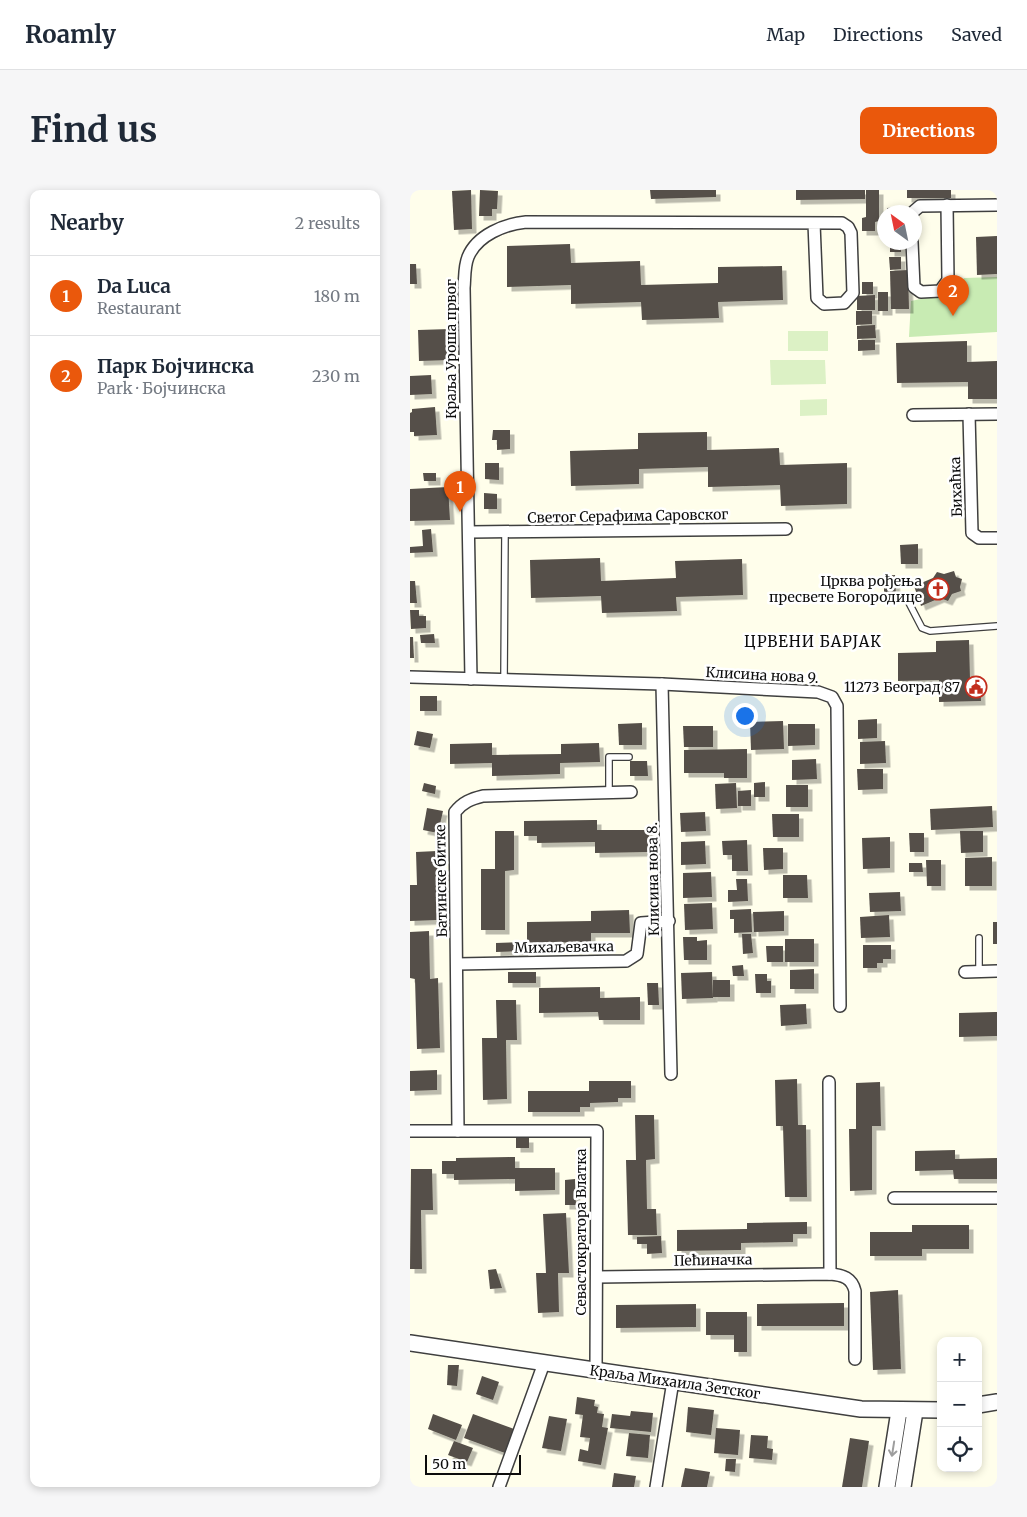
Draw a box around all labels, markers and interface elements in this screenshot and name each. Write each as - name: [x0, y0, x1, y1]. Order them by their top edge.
- text: Roamly: [25, 19, 116, 50]
- text: Map: [767, 23, 805, 46]
- text: Directions: [833, 23, 923, 46]
- text: Saved: [951, 23, 1002, 46]
- button: Directions: [860, 107, 997, 154]
- text: Find us: [30, 108, 157, 152]
- north arrow: [877, 205, 922, 250]
- text: Nearby: [50, 209, 124, 236]
- text: 2 results: [295, 213, 360, 233]
- text: Da Luca: [97, 274, 171, 298]
- pin: 2: [937, 275, 969, 316]
- street label: Краља Уроша првог: [442, 279, 460, 419]
- text: 1: [62, 286, 70, 306]
- text: 180 m: [314, 286, 360, 306]
- text: Restaurant: [97, 298, 181, 318]
- text: Парк Бојчинска: [97, 354, 254, 378]
- text: 2: [61, 366, 71, 386]
- text: 230 m: [312, 366, 360, 386]
- text: Park · Бојчинска: [97, 378, 226, 398]
- street label: Бихаћка: [946, 456, 966, 518]
- pin: 1: [444, 471, 476, 512]
- street label: Светог Серафима Саровског: [527, 505, 729, 527]
- place label: Црква рођења пресвете Богородице: [769, 572, 922, 606]
- church icon: Црква рођења пресвете Богородице: [926, 577, 950, 601]
- district label: ЦРВЕНИ БАРЈАК: [744, 632, 882, 651]
- street label: Клисина нова 9.: [705, 663, 819, 687]
- public building icon: 11273 Београд 87: [964, 675, 988, 699]
- place label: 11273 Београд 87: [844, 678, 960, 696]
- your location: [732, 703, 758, 729]
- street label: Клисина нова 8.: [643, 822, 663, 936]
- street label: Батинске битке: [431, 824, 451, 938]
- street label: Михаљевачка: [514, 937, 615, 957]
- street label: Севастократора Влатка: [572, 1148, 590, 1316]
- street label: Пећиначка: [673, 1250, 753, 1270]
- map controls: [937, 1337, 982, 1472]
- button: +: [937, 1337, 982, 1382]
- street label: Краља Михаила Зетског: [588, 1361, 762, 1403]
- button: −: [937, 1382, 982, 1427]
- button: locate: [937, 1427, 982, 1472]
- one-way arrow: [888, 1440, 898, 1456]
- scale bar: [425, 1452, 521, 1475]
- text: 50 m: [432, 1455, 466, 1473]

